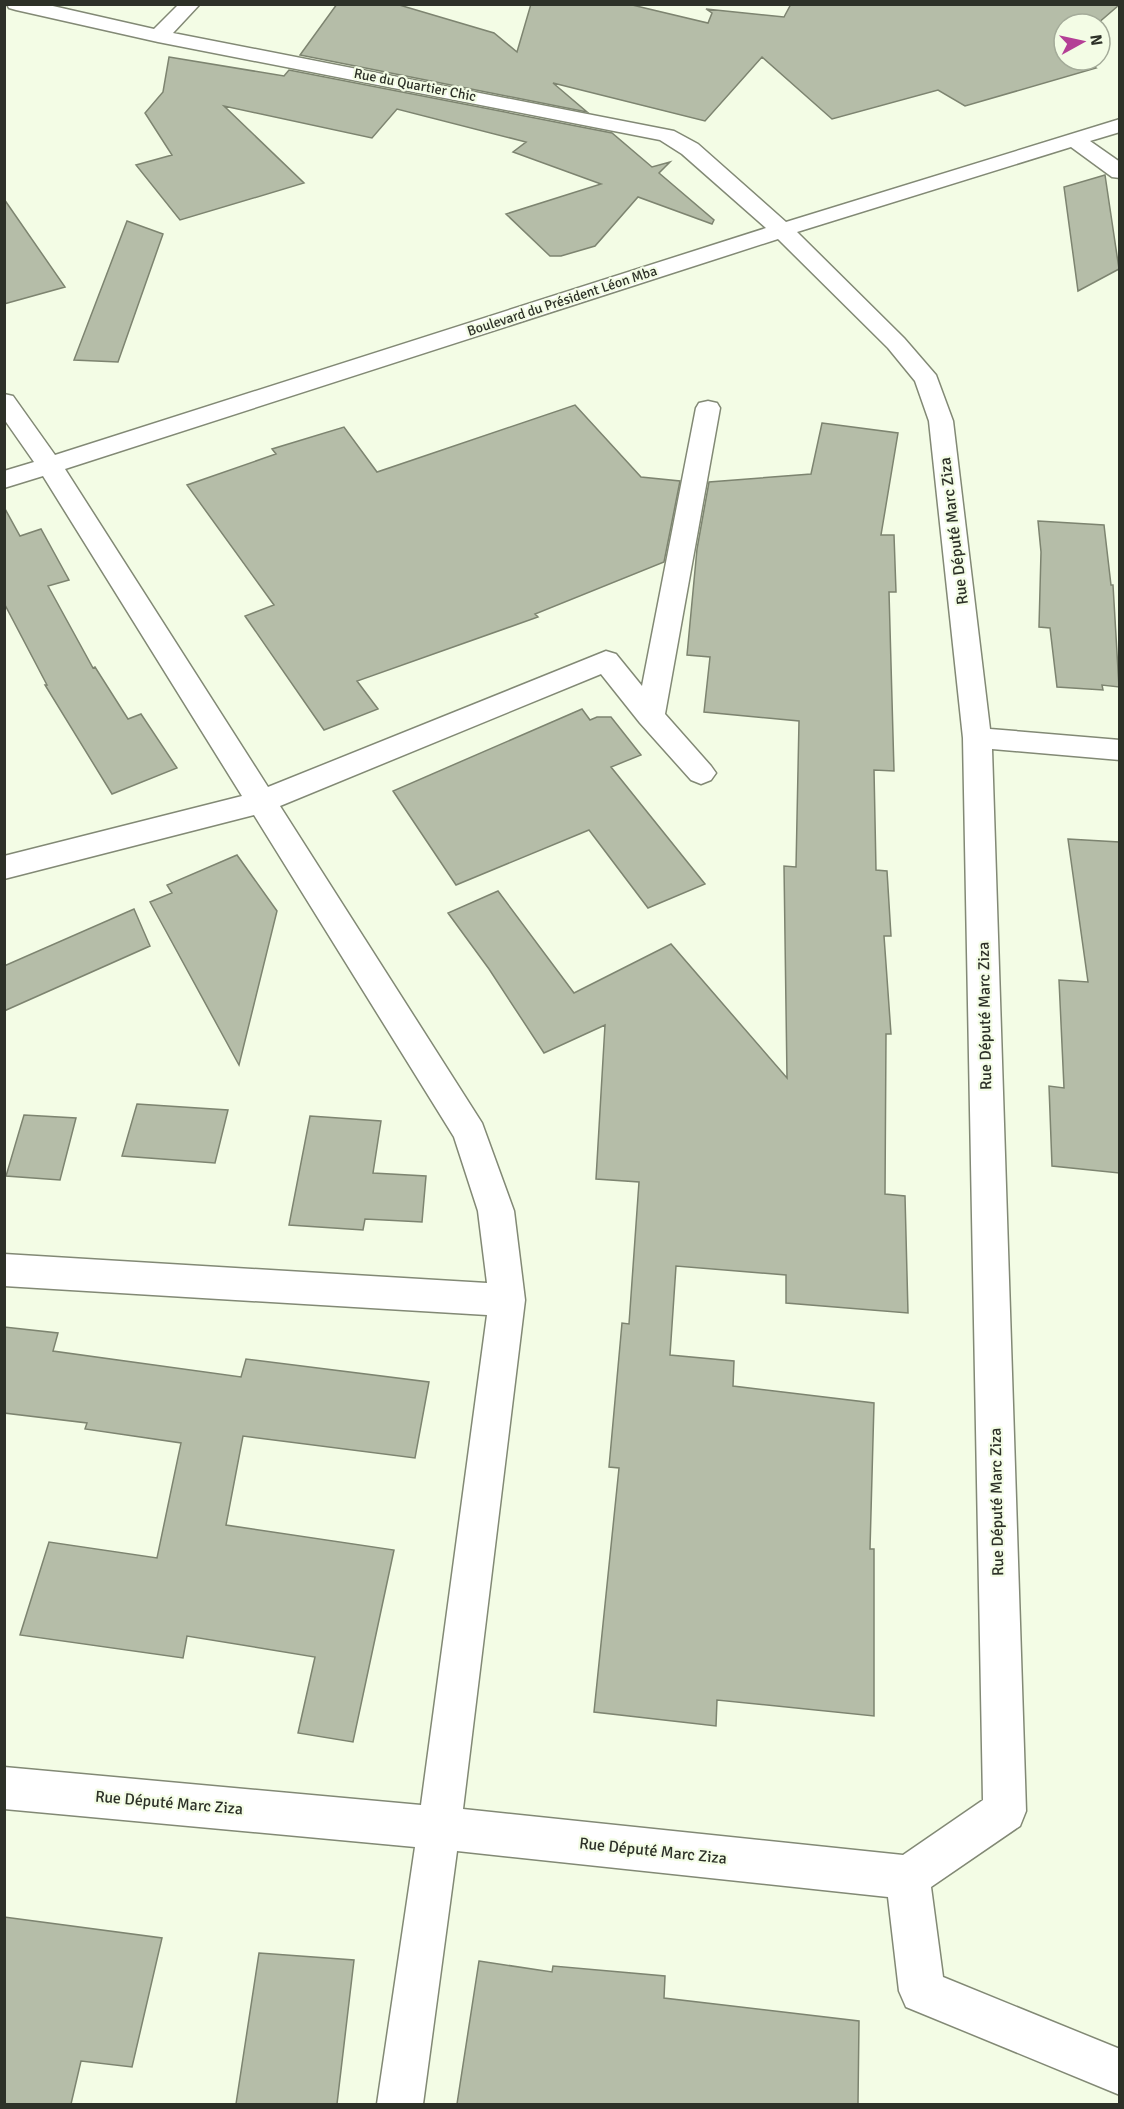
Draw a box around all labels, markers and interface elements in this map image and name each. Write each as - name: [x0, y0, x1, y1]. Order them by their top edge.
- north arrow: [1052, 12, 1112, 72]
- text: N: [1085, 33, 1107, 47]
- street label: Rue du Quartier Chic: [353, 65, 478, 105]
- street label: Boulevard du Président Léon Mba: [465, 262, 659, 340]
- street label: Rue Député Marc Ziza: [935, 456, 973, 606]
- street label: Rue Député Marc Ziza: [974, 942, 996, 1090]
- street label: Rue Député Marc Ziza: [986, 1428, 1008, 1576]
- street label: Rue Député Marc Ziza: [94, 1787, 244, 1819]
- street label: Rue Député Marc Ziza: [578, 1833, 728, 1869]

